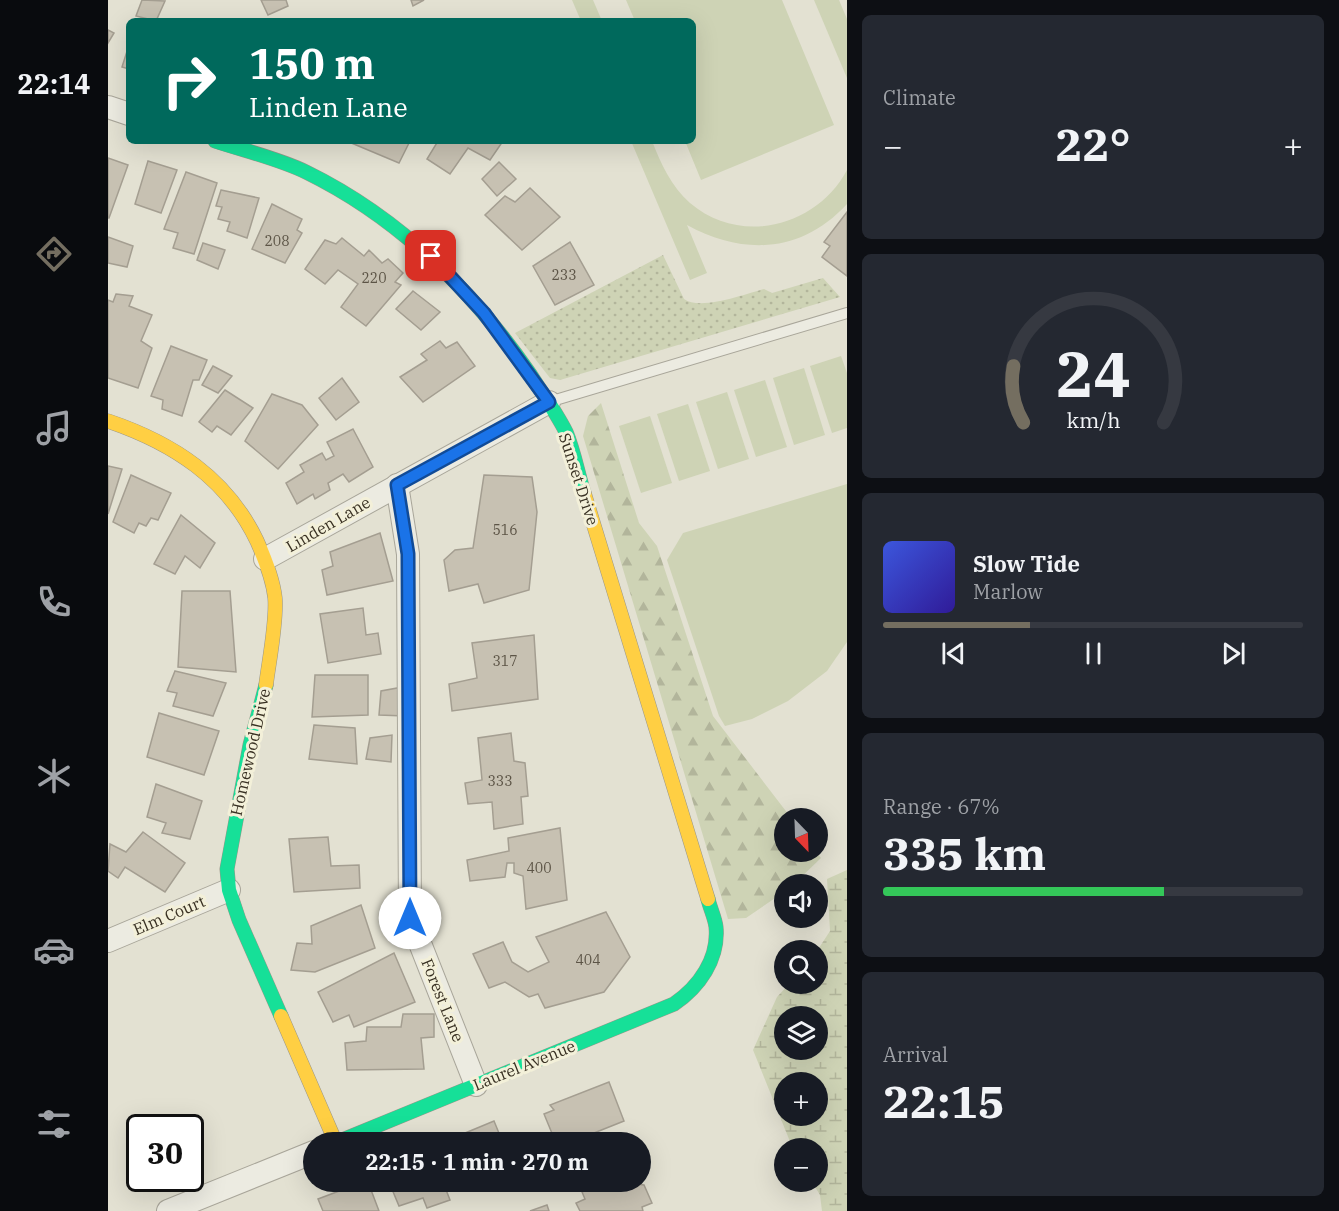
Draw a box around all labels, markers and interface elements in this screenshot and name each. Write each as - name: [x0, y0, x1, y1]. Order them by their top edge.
- text: 150 m: [249, 36, 375, 91]
- icon: right: [150, 42, 228, 120]
- text: 22:14: [18, 66, 90, 101]
- text: Climate: [883, 84, 956, 111]
- text: Linden Lane: [249, 89, 408, 124]
- text: 22°: [1055, 115, 1131, 173]
- text: −: [883, 124, 903, 167]
- text: +: [1283, 124, 1303, 167]
- pin: [405, 230, 456, 281]
- house number: 208: [264, 232, 290, 250]
- icon: directions: [33, 233, 75, 275]
- icon: arrive: [414, 239, 447, 272]
- house number: 233: [551, 266, 577, 284]
- house number: 220: [361, 269, 387, 287]
- text: 24: [1056, 333, 1130, 414]
- icon: music: [33, 407, 75, 449]
- text: km/h: [1066, 407, 1120, 435]
- street label: Sunset Drive: [555, 430, 603, 528]
- street label: Linden Lane: [282, 492, 374, 556]
- house number: 516: [492, 521, 518, 539]
- text: Slow Tide: [973, 549, 1080, 578]
- text: Marlow: [973, 578, 1043, 605]
- icon: phone: [33, 581, 75, 623]
- icon: previous: [937, 637, 970, 670]
- icon: pause: [1077, 637, 1110, 670]
- icon: next: [1217, 637, 1250, 670]
- house number: 317: [492, 652, 518, 670]
- street label: Homewood Drive: [226, 686, 274, 818]
- icon: climate: [33, 755, 75, 797]
- house number: 333: [487, 772, 513, 790]
- text: Range · 67%: [883, 793, 1000, 820]
- north arrow: [774, 808, 828, 862]
- map controls: [774, 808, 828, 1192]
- text: 335 km: [883, 824, 1046, 882]
- house number: 400: [526, 859, 552, 877]
- button: sound: [774, 874, 828, 928]
- position arrow: [378, 886, 442, 950]
- street label: Elm Court: [130, 891, 208, 939]
- icon: car: [33, 929, 75, 971]
- button: search: [774, 940, 828, 994]
- house number: 404: [575, 951, 601, 969]
- street label: Forest Lane: [417, 955, 469, 1045]
- button: layers: [774, 1006, 828, 1060]
- street label: Laurel Avenue: [470, 1035, 578, 1095]
- text: Arrival: [883, 1041, 948, 1068]
- button: +: [774, 1072, 828, 1126]
- text: 22:15: [883, 1072, 1005, 1130]
- icon: filters: [33, 1103, 75, 1145]
- speed limit sign: 30: [126, 1114, 204, 1192]
- button: −: [774, 1138, 828, 1192]
- text: 22:15 · 1 min · 270 m: [365, 1147, 589, 1176]

